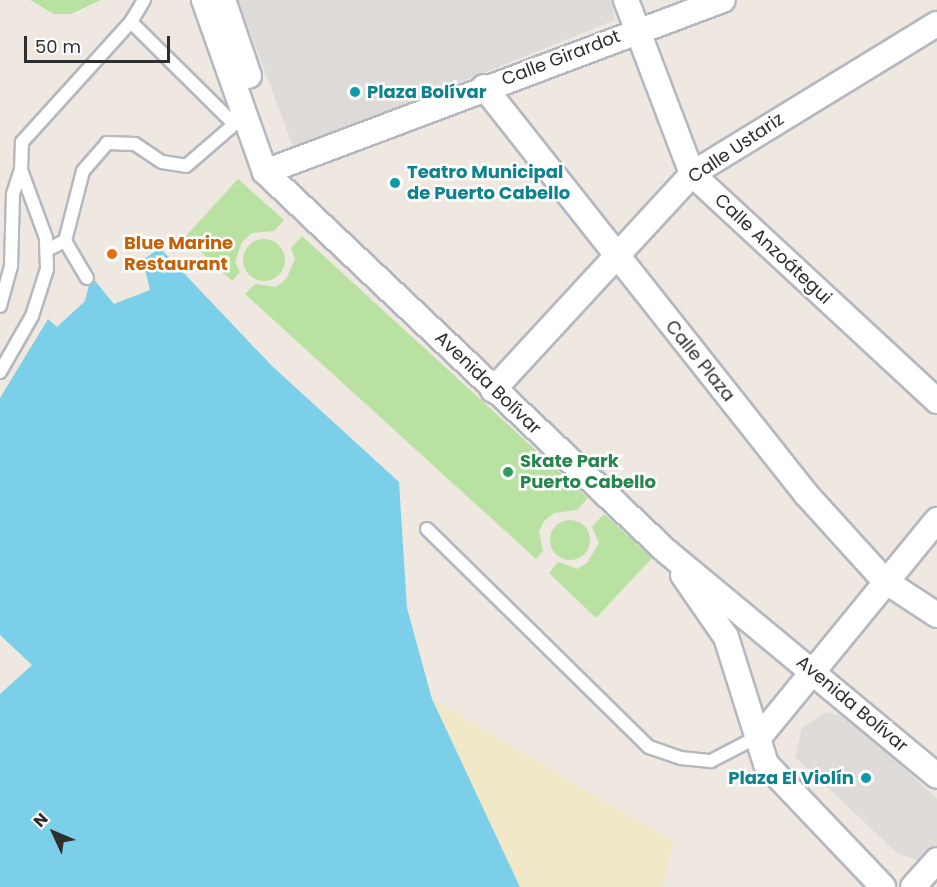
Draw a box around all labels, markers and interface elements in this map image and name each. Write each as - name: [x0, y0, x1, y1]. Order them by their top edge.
- scale bar: [27, 24, 172, 62]
- street label: Calle Girardot: [499, 25, 623, 91]
- text: 50 m: [35, 34, 81, 59]
- place label: Plaza Bolívar: [367, 81, 486, 103]
- marker: Plaza Bolívar: [348, 85, 362, 99]
- street label: Calle Ustariz: [684, 108, 788, 188]
- place label: Teatro Municipal de Puerto Cabello: [407, 162, 570, 204]
- marker: Teatro Municipal de Puerto Cabello: [388, 176, 402, 190]
- street label: Calle Anzoátegui: [710, 189, 836, 309]
- place label: Blue Marine Restaurant: [124, 233, 233, 276]
- marker: Blue Marine Restaurant: [105, 247, 119, 261]
- street label: Calle Plaza: [661, 316, 739, 406]
- street label: Avenida Bolívar: [431, 327, 545, 439]
- place label: Skate Park Puerto Cabello: [520, 451, 656, 494]
- marker: Skate Park Puerto Cabello: [501, 465, 515, 479]
- street label: Avenida Bolívar: [792, 651, 912, 757]
- place label: Plaza El Violín: [728, 767, 854, 789]
- marker: Plaza El Violín: [859, 771, 873, 785]
- north arrow: [24, 803, 84, 863]
- text: N: [28, 808, 53, 832]

